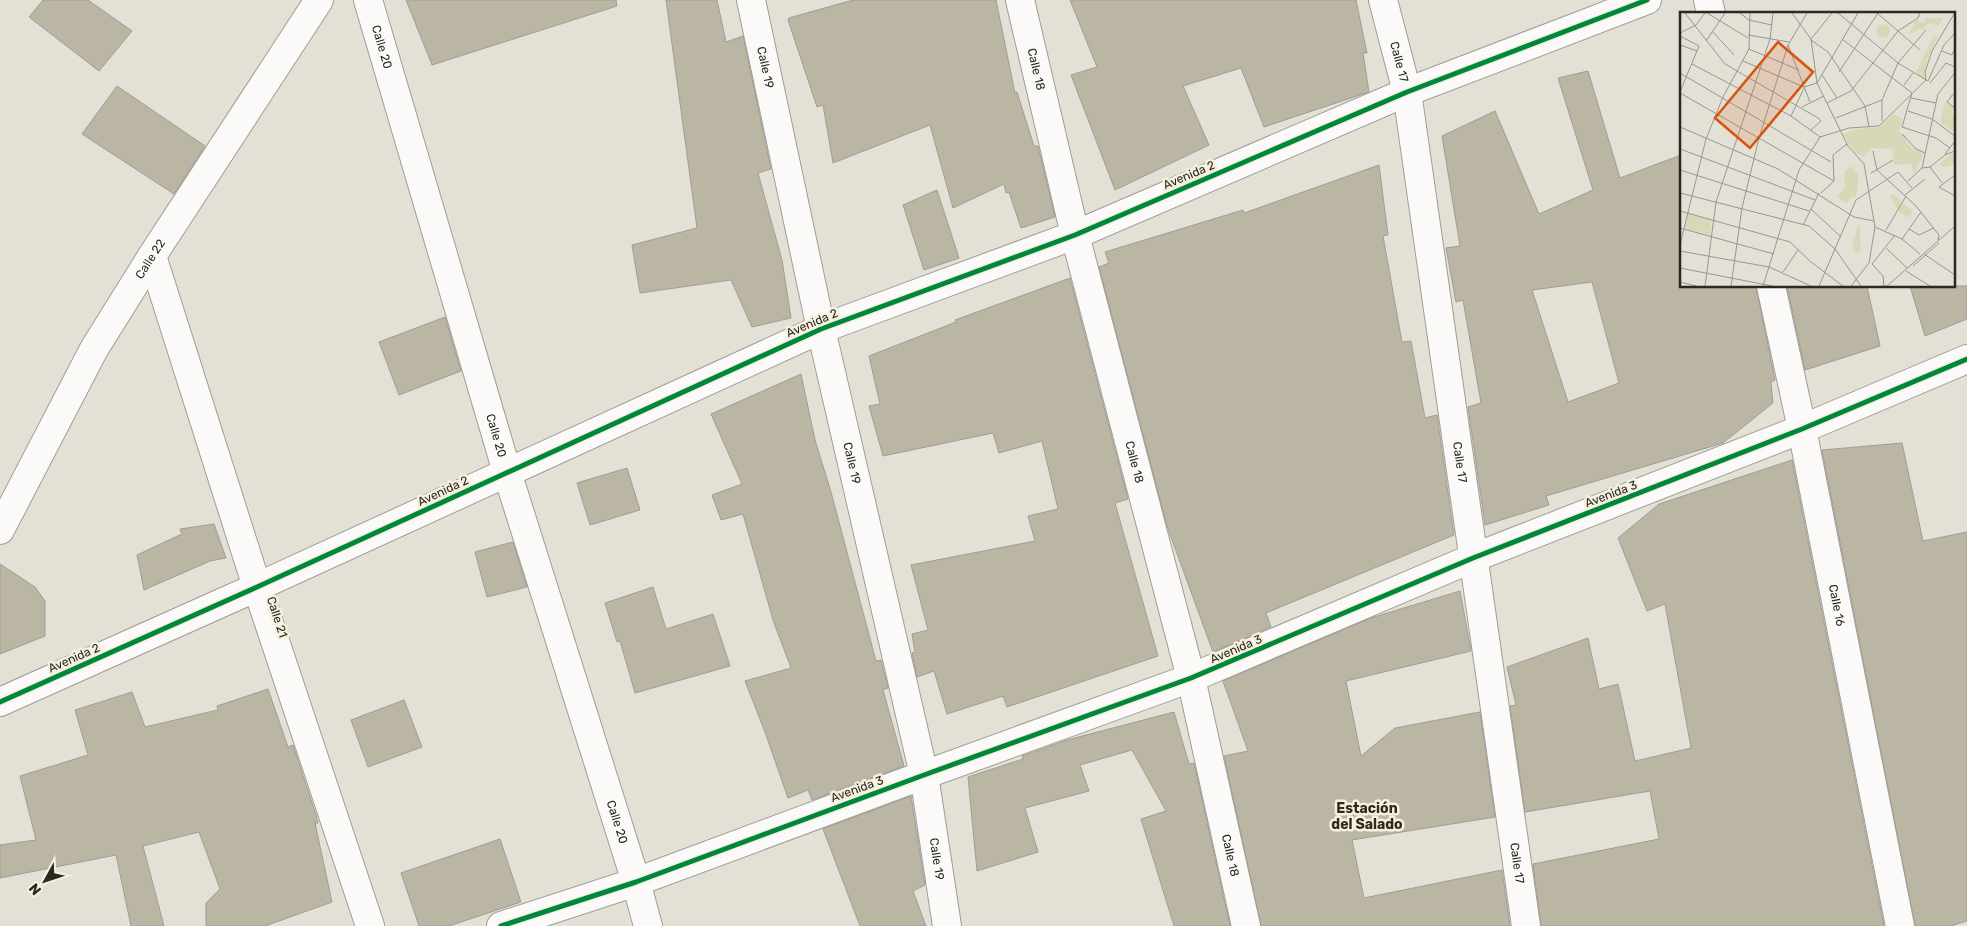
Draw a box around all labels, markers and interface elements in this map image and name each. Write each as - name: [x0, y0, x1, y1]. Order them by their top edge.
- inset map: [1680, 12, 1954, 288]
- street label: Calle 20: [369, 24, 395, 70]
- street label: Calle 17: [1387, 40, 1411, 84]
- street label: Calle 19: [754, 45, 777, 90]
- street label: Calle 18: [1024, 47, 1048, 92]
- street label: Avenida 2: [1161, 158, 1217, 192]
- street label: Calle 22: [132, 237, 168, 281]
- street label: Avenida 2: [784, 306, 840, 340]
- street label: Calle 20: [483, 412, 509, 459]
- street label: Calle 18: [1122, 439, 1147, 485]
- street label: Calle 19: [840, 441, 864, 485]
- street label: Calle 17: [1450, 441, 1470, 484]
- street label: Avenida 2: [415, 473, 471, 509]
- street label: Avenida 3: [1583, 478, 1639, 510]
- street label: Calle 16: [1826, 583, 1848, 628]
- street label: Calle 21: [264, 595, 290, 639]
- street label: Avenida 3: [1208, 632, 1264, 666]
- street label: Avenida 2: [46, 640, 102, 676]
- street label: Avenida 3: [829, 773, 885, 805]
- street label: Calle 20: [604, 799, 631, 846]
- district label: Estación del Salado: [1331, 800, 1403, 833]
- street label: Calle 18: [1219, 833, 1242, 878]
- street label: Calle 19: [927, 837, 947, 881]
- street label: Calle 17: [1507, 842, 1527, 885]
- north arrow: [20, 856, 70, 906]
- text: N: [26, 880, 45, 898]

